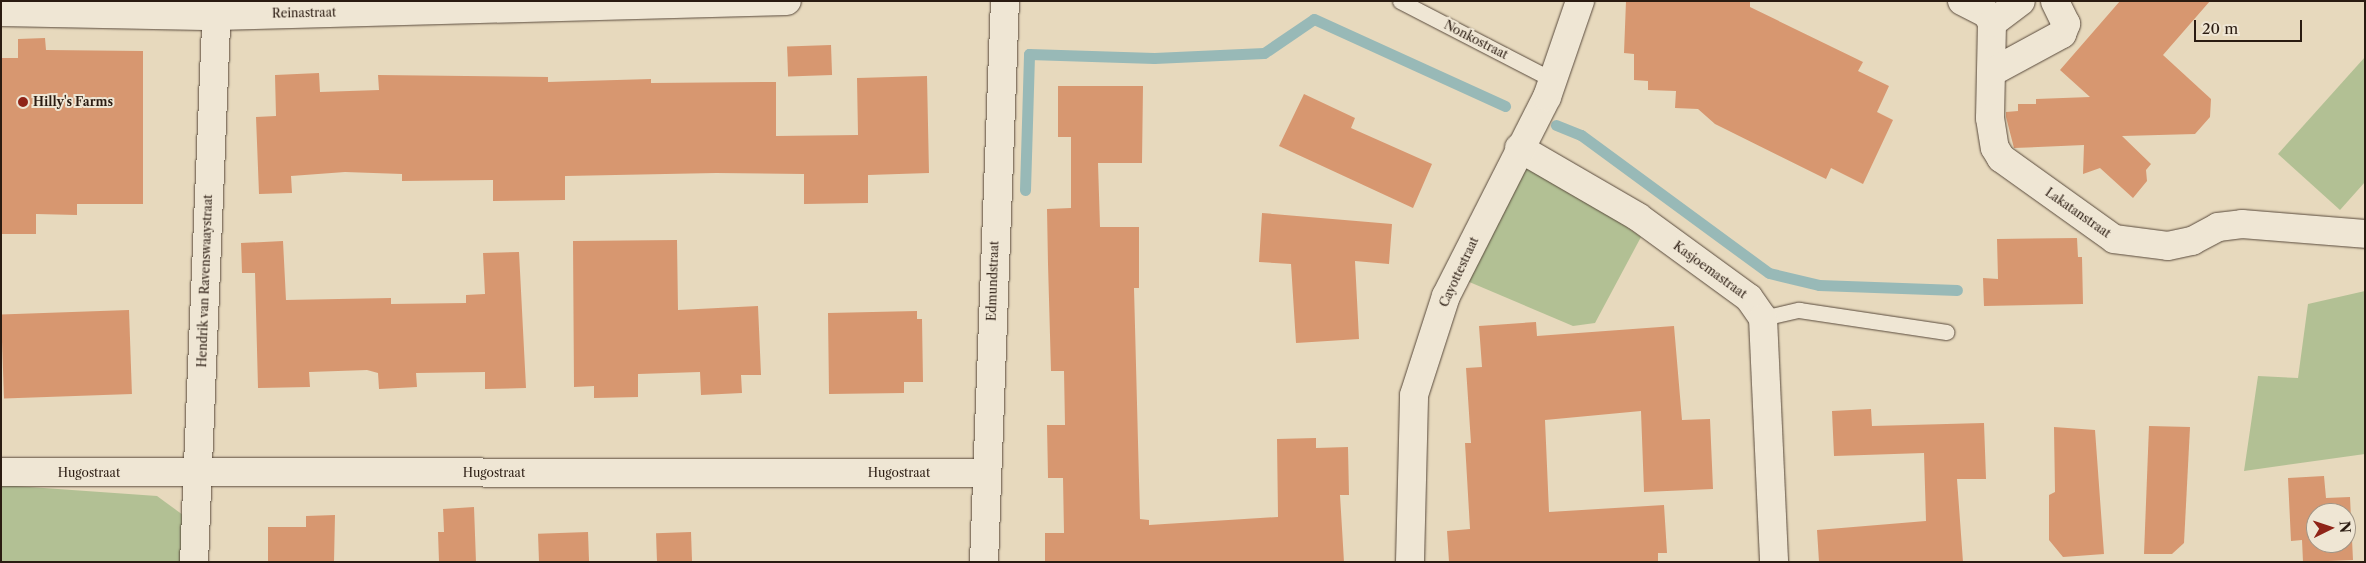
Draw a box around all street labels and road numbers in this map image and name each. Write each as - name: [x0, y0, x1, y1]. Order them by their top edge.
- street label: Reinastraat: [272, 5, 336, 21]
- street label: Nonkostraat: [1442, 18, 1510, 62]
- street label: Lakatanstraat: [2043, 185, 2113, 241]
- street label: Hendrik van Ravenswaaystraat: [195, 194, 215, 368]
- street label: Cayottestraat: [1437, 235, 1481, 309]
- street label: Kasjoemastraat: [1671, 239, 1749, 301]
- street label: Edmundstraat: [984, 241, 1002, 321]
- street label: Hugostraat: [58, 466, 120, 480]
- street label: Hugostraat: [463, 466, 525, 480]
- street label: Hugostraat: [868, 466, 930, 480]

